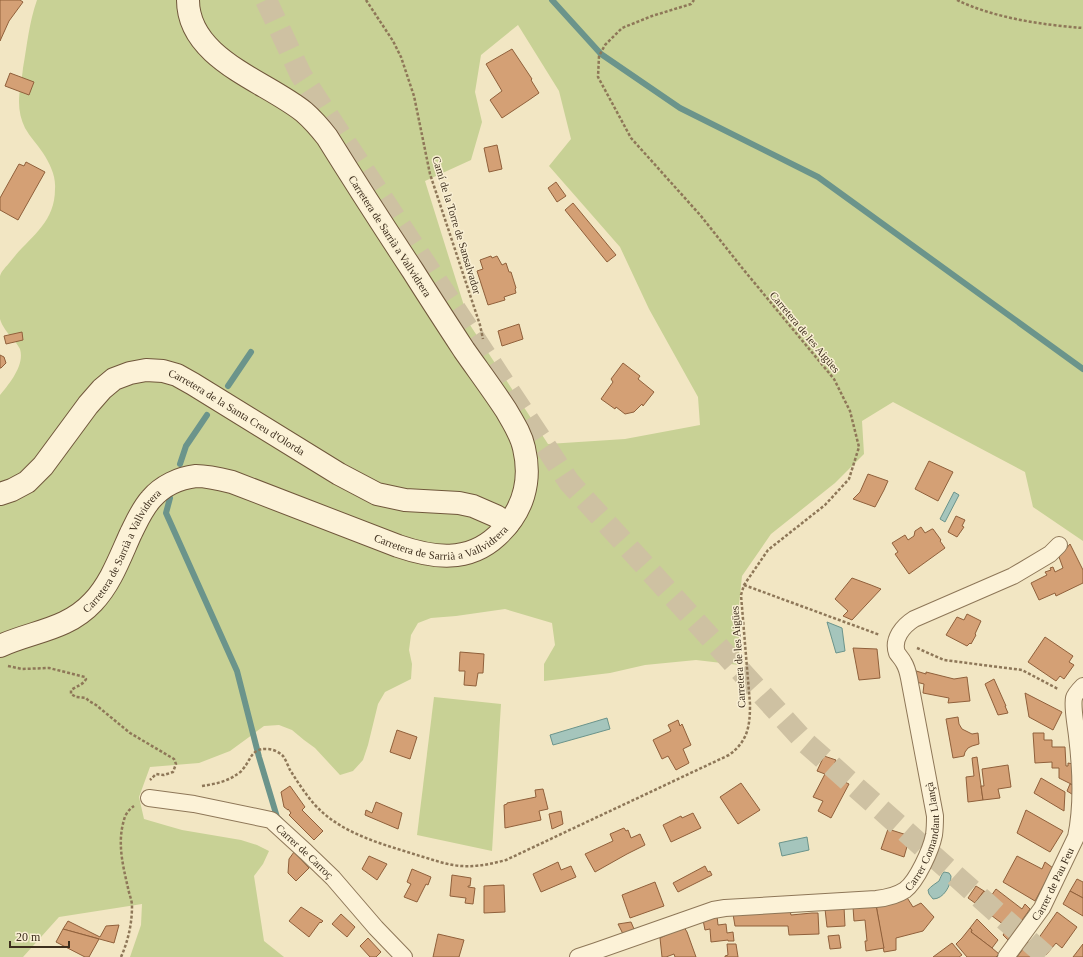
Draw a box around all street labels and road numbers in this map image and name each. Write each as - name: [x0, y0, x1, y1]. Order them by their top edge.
- street label: Camí de la Torre de Sansalvador: [430, 155, 484, 296]
- street label: Carretera de Sarrià a Vallvidrera: [346, 173, 434, 299]
- street label: Carretera de les Aigües: [768, 289, 842, 375]
- street label: Carretera de la Santa Creu d'Olorda: [167, 367, 307, 458]
- street label: Carretera de Sarrià a Vallvidrera: [80, 486, 163, 615]
- street label: Carretera de Sarrià a Vallvidrera: [372, 523, 510, 562]
- street label: Carretera de les Aigües: [728, 606, 748, 708]
- street label: Carrer Comandant Llançà: [902, 781, 941, 893]
- street label: Carrer de Carroç: [274, 822, 336, 881]
- street label: Carrer de Pau Feu: [1029, 845, 1076, 923]

